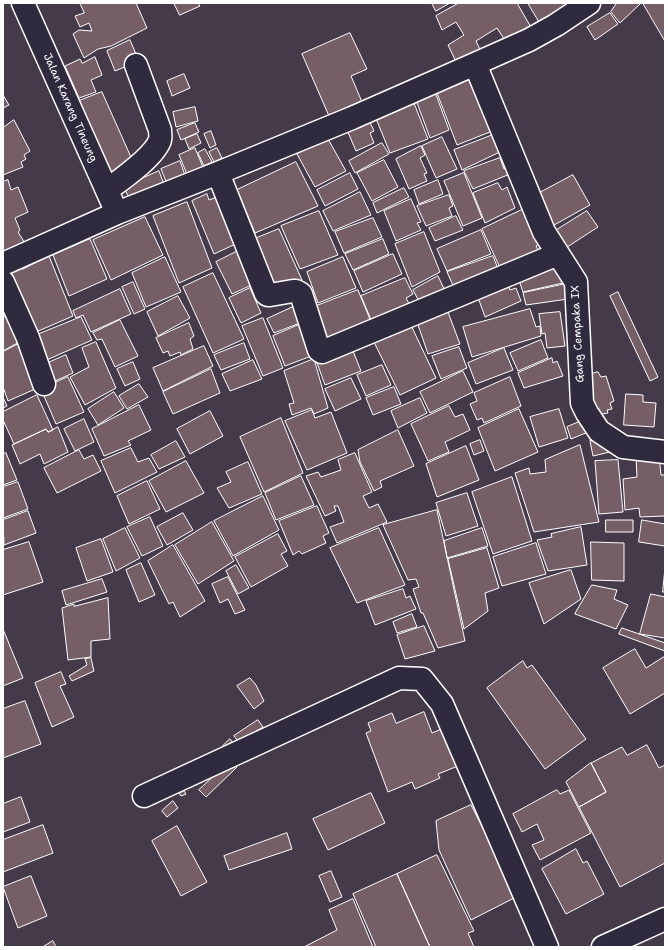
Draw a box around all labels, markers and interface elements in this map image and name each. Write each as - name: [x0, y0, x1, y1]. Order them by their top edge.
- street label: Jalan Karang Tineung: [40, 51, 100, 165]
- street label: Gang Cempaka IX: [569, 285, 587, 383]

